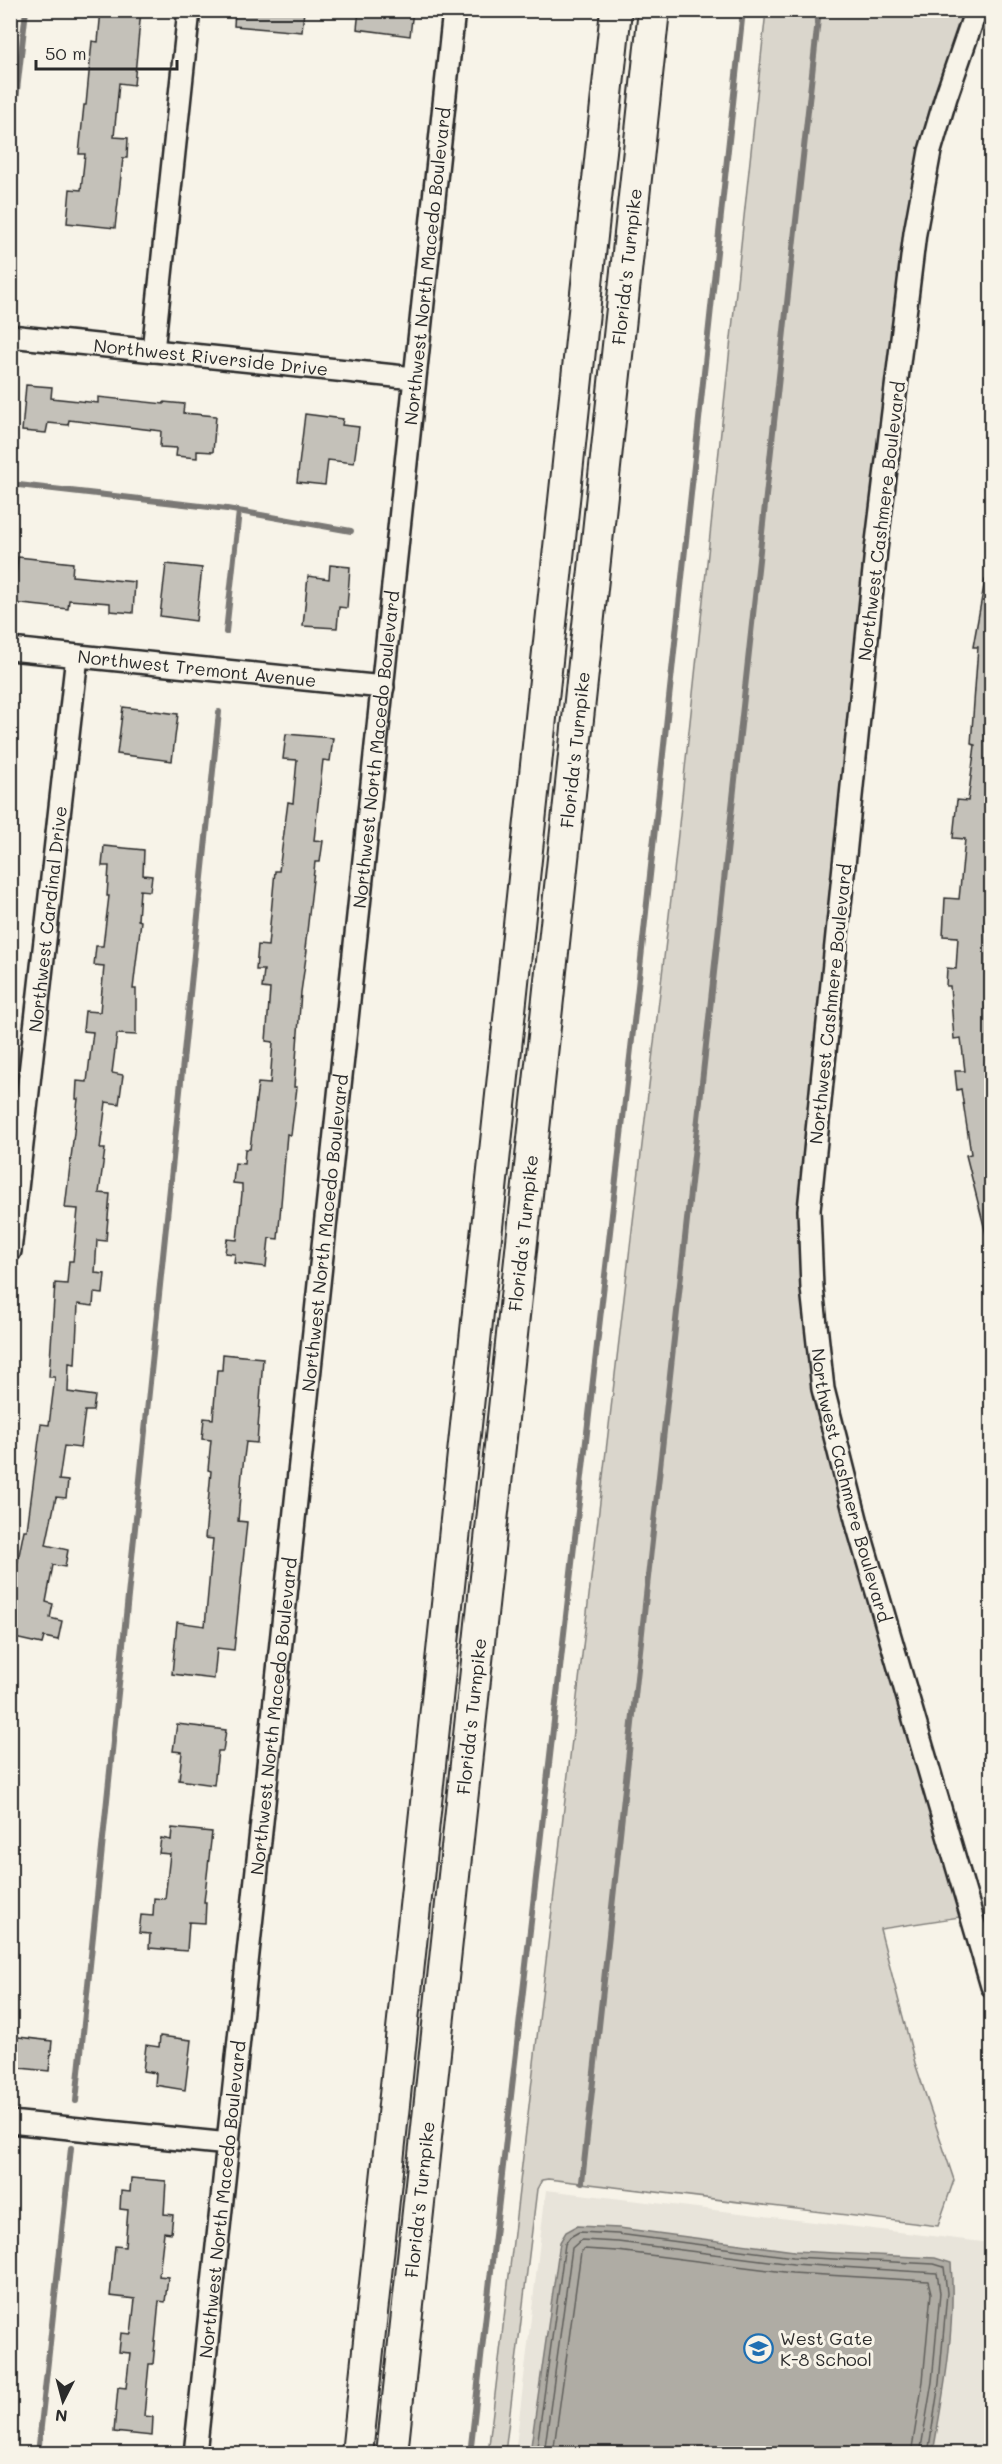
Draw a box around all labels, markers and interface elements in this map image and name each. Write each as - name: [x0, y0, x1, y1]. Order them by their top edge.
- scale bar: [36, 33, 177, 71]
- text: 50 m: [45, 41, 87, 65]
- street label: Northwest North Macedo Boulevard: [398, 106, 456, 426]
- street label: Florida's Turnpike: [606, 187, 647, 346]
- street label: Northwest Riverside Drive: [92, 333, 329, 381]
- street label: Northwest Cashmere Boulevard: [852, 380, 910, 662]
- street label: Northwest North Macedo Boulevard: [347, 589, 404, 910]
- street label: Northwest Tremont Avenue: [76, 644, 318, 692]
- street label: Florida's Turnpike: [554, 670, 595, 829]
- street label: Northwest Cardinal Drive: [23, 805, 72, 1034]
- street label: Northwest Cashmere Boulevard: [803, 863, 857, 1145]
- street label: Northwest North Macedo Boulevard: [296, 1073, 353, 1393]
- street label: Florida's Turnpike: [503, 1154, 543, 1312]
- street label: Northwest Cashmere Boulevard: [807, 1347, 897, 1625]
- street label: Northwest North Macedo Boulevard: [244, 1556, 302, 1876]
- street label: Florida's Turnpike: [451, 1637, 491, 1796]
- street label: Northwest North Macedo Boulevard: [193, 2039, 251, 2359]
- street label: Florida's Turnpike: [399, 2120, 440, 2279]
- place label: West Gate K-8 School: [780, 2326, 873, 2371]
- school or university icon: West Gate K-8 School: [743, 2332, 775, 2364]
- north arrow: [33, 2371, 93, 2431]
- text: N: [54, 2405, 69, 2427]

